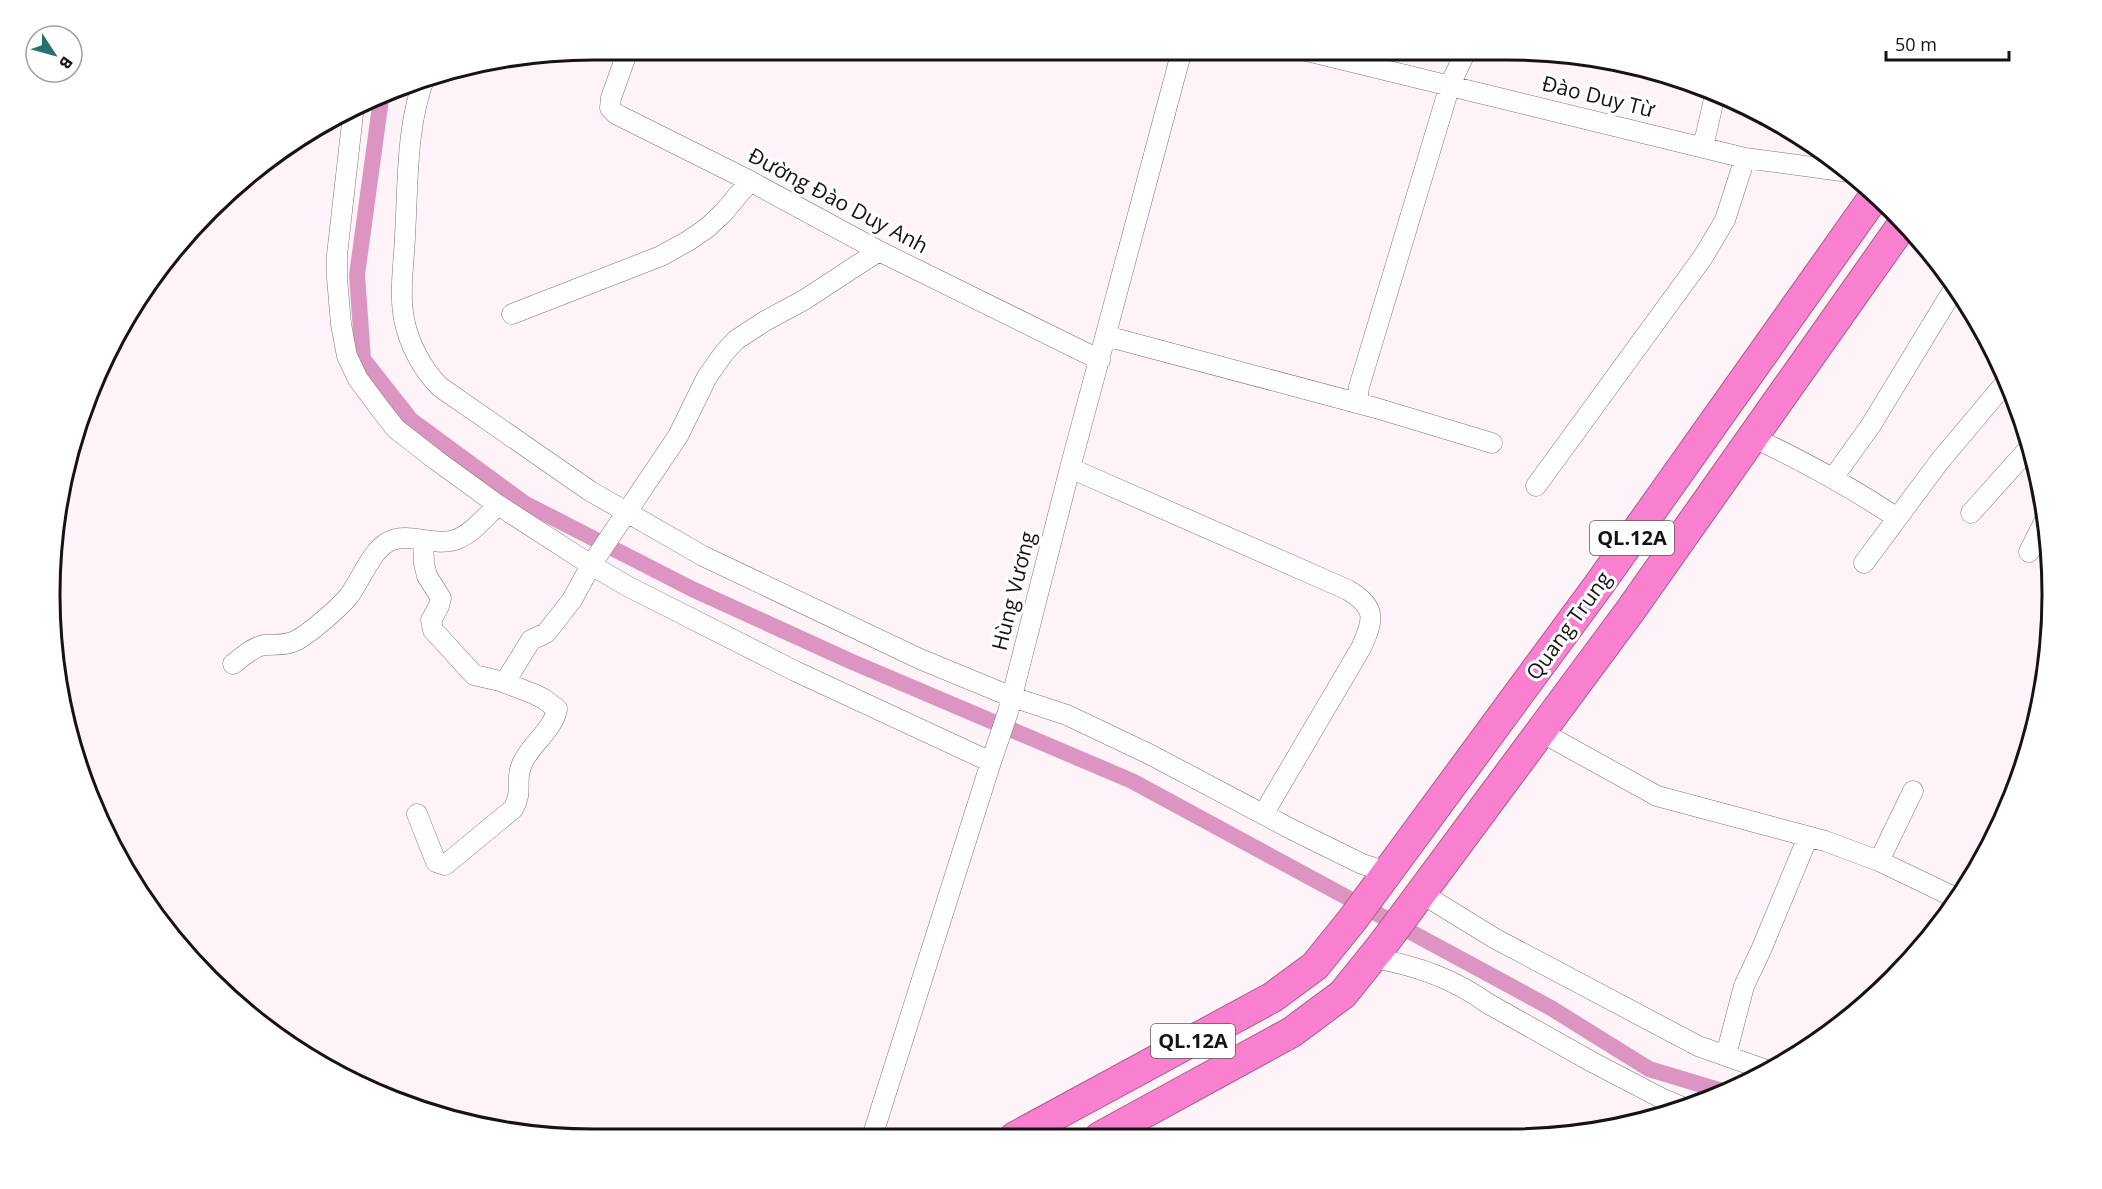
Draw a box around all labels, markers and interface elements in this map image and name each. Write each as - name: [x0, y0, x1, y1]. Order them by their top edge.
- north arrow: [24, 24, 84, 84]
- scale bar: [1886, 24, 2009, 62]
- text: 50 m: [1895, 32, 1937, 56]
- text: B: [54, 52, 78, 74]
- street label: Đào Duy Từ: [1539, 69, 1658, 124]
- street label: Đường Đào Duy Anh: [744, 141, 933, 259]
- road number: QL.12A: [1590, 521, 1674, 555]
- street label: Hùng Vương: [985, 528, 1041, 653]
- street label: Quang Trung: [1519, 565, 1617, 685]
- road number: QL.12A: [1151, 1024, 1235, 1058]

